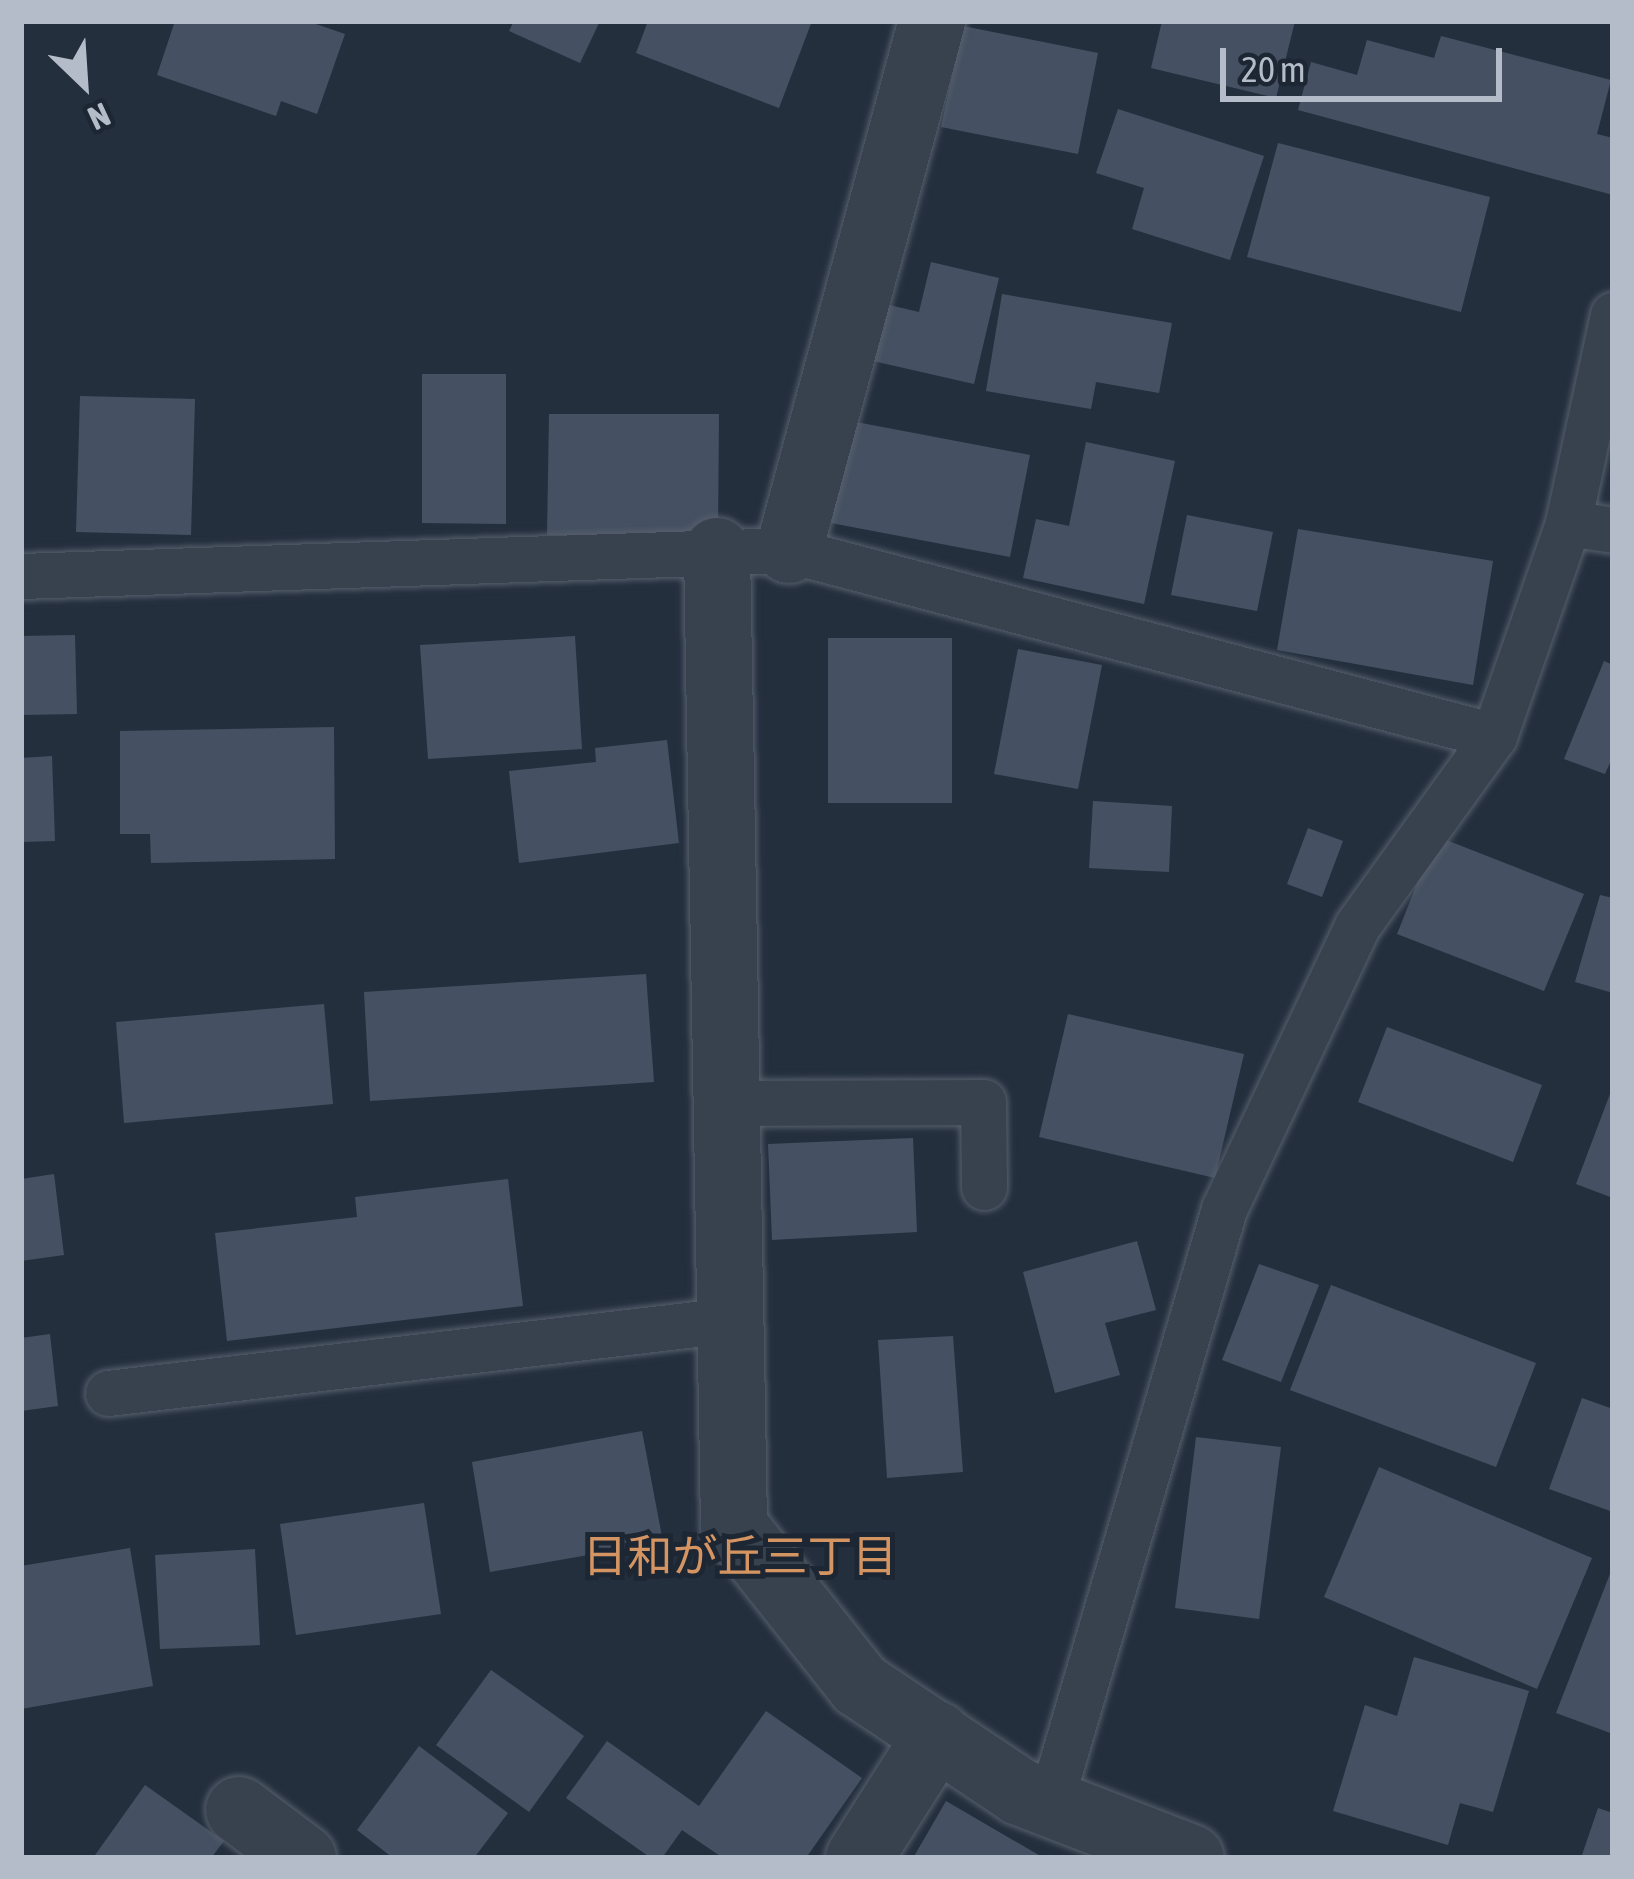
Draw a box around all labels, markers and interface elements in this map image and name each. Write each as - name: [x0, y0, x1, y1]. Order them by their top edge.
- north arrow: [24, 24, 144, 144]
- scale bar: [1226, 24, 1508, 98]
- text: 20 m: [1241, 48, 1306, 90]
- text: N: [82, 95, 116, 138]
- district label: 日和が丘三丁目: [583, 1530, 897, 1584]

